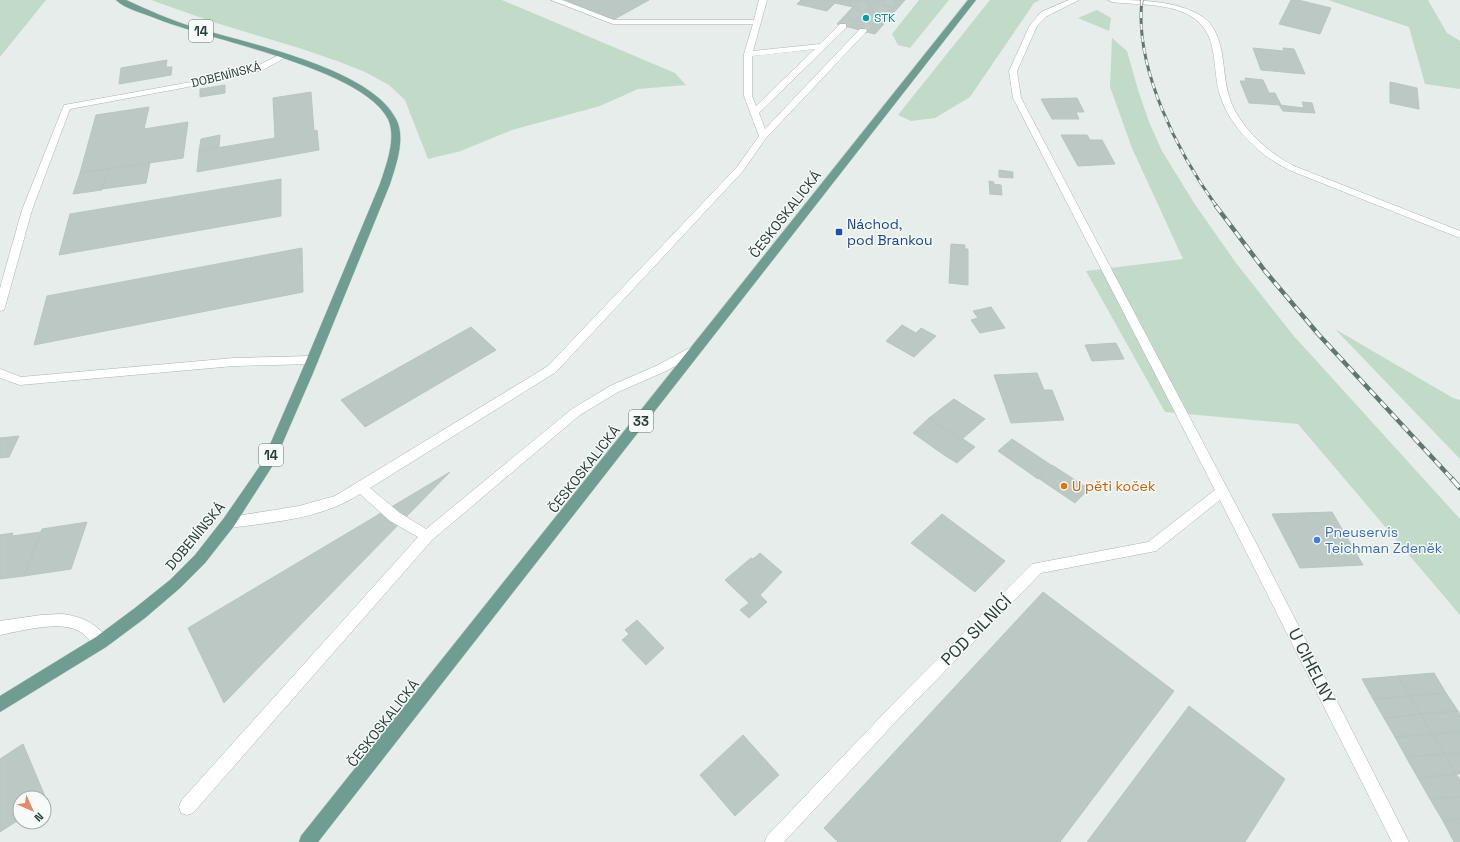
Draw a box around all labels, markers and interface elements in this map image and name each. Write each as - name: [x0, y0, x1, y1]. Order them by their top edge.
- place label: STK: [874, 10, 896, 26]
- marker: STK: [861, 13, 871, 23]
- road number: 14: [189, 20, 213, 42]
- street label: DOBENÍNSKÁ: [189, 58, 263, 91]
- street label: ČESKOSKALICKÁ: [745, 166, 825, 261]
- place label: Náchod, pod Brankou: [847, 215, 933, 249]
- marker: Náchod, pod Brankou: [834, 227, 844, 237]
- road number: 33: [629, 410, 653, 432]
- street label: ČESKOSKALICKÁ: [544, 421, 624, 516]
- road number: 14: [259, 444, 283, 466]
- place label: U pěti koček: [1072, 477, 1156, 495]
- marker: U pěti koček: [1059, 481, 1069, 491]
- street label: DOBENÍNSKÁ: [161, 498, 229, 574]
- place label: Pneuservis Teichman Zdeněk: [1325, 523, 1443, 557]
- marker: Pneuservis Teichman Zdeněk: [1312, 535, 1322, 545]
- street label: POD SILNICÍ: [936, 590, 1016, 670]
- street label: U CIHELNY: [1283, 624, 1341, 708]
- street label: ČESKOSKALICKÁ: [343, 675, 423, 770]
- north arrow: [12, 790, 52, 830]
- text: N: [32, 810, 47, 825]

